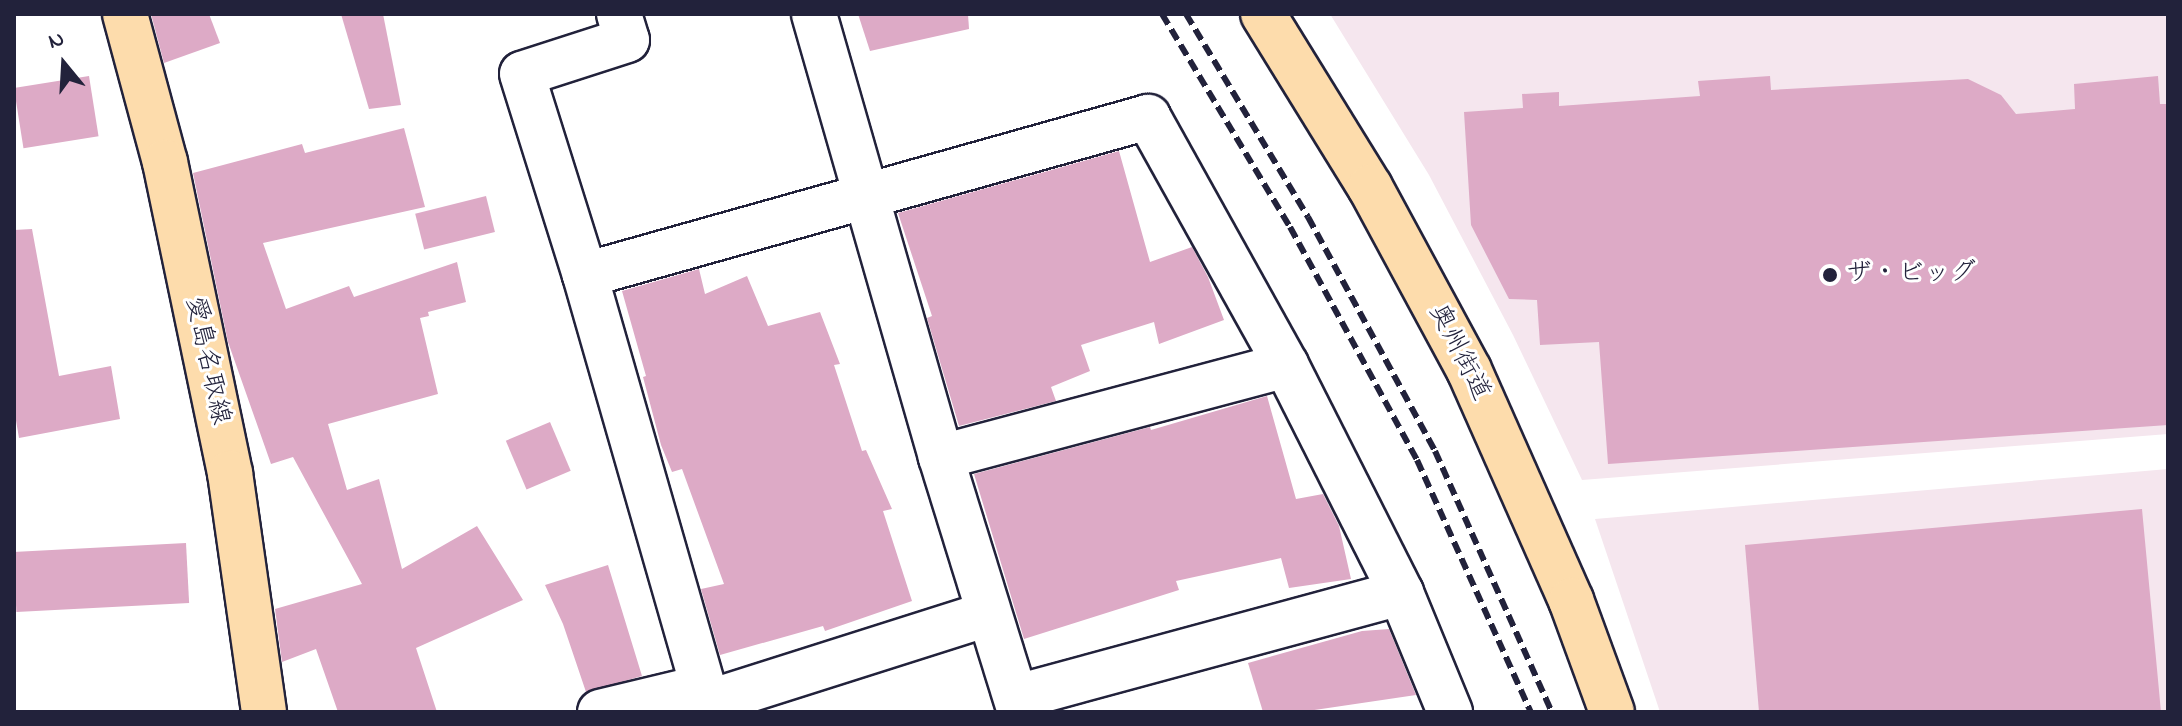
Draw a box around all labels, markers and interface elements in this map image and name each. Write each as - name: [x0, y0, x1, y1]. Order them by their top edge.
- north arrow: [24, 24, 104, 104]
- text: N: [45, 24, 69, 59]
- place label: ザ・ビッグ: [1846, 259, 1976, 291]
- marker: ザ・ビッグ: [1821, 266, 1839, 284]
- street label: 愛島名取線: [177, 294, 235, 428]
- street label: 奥州街道: [1420, 300, 1496, 406]

